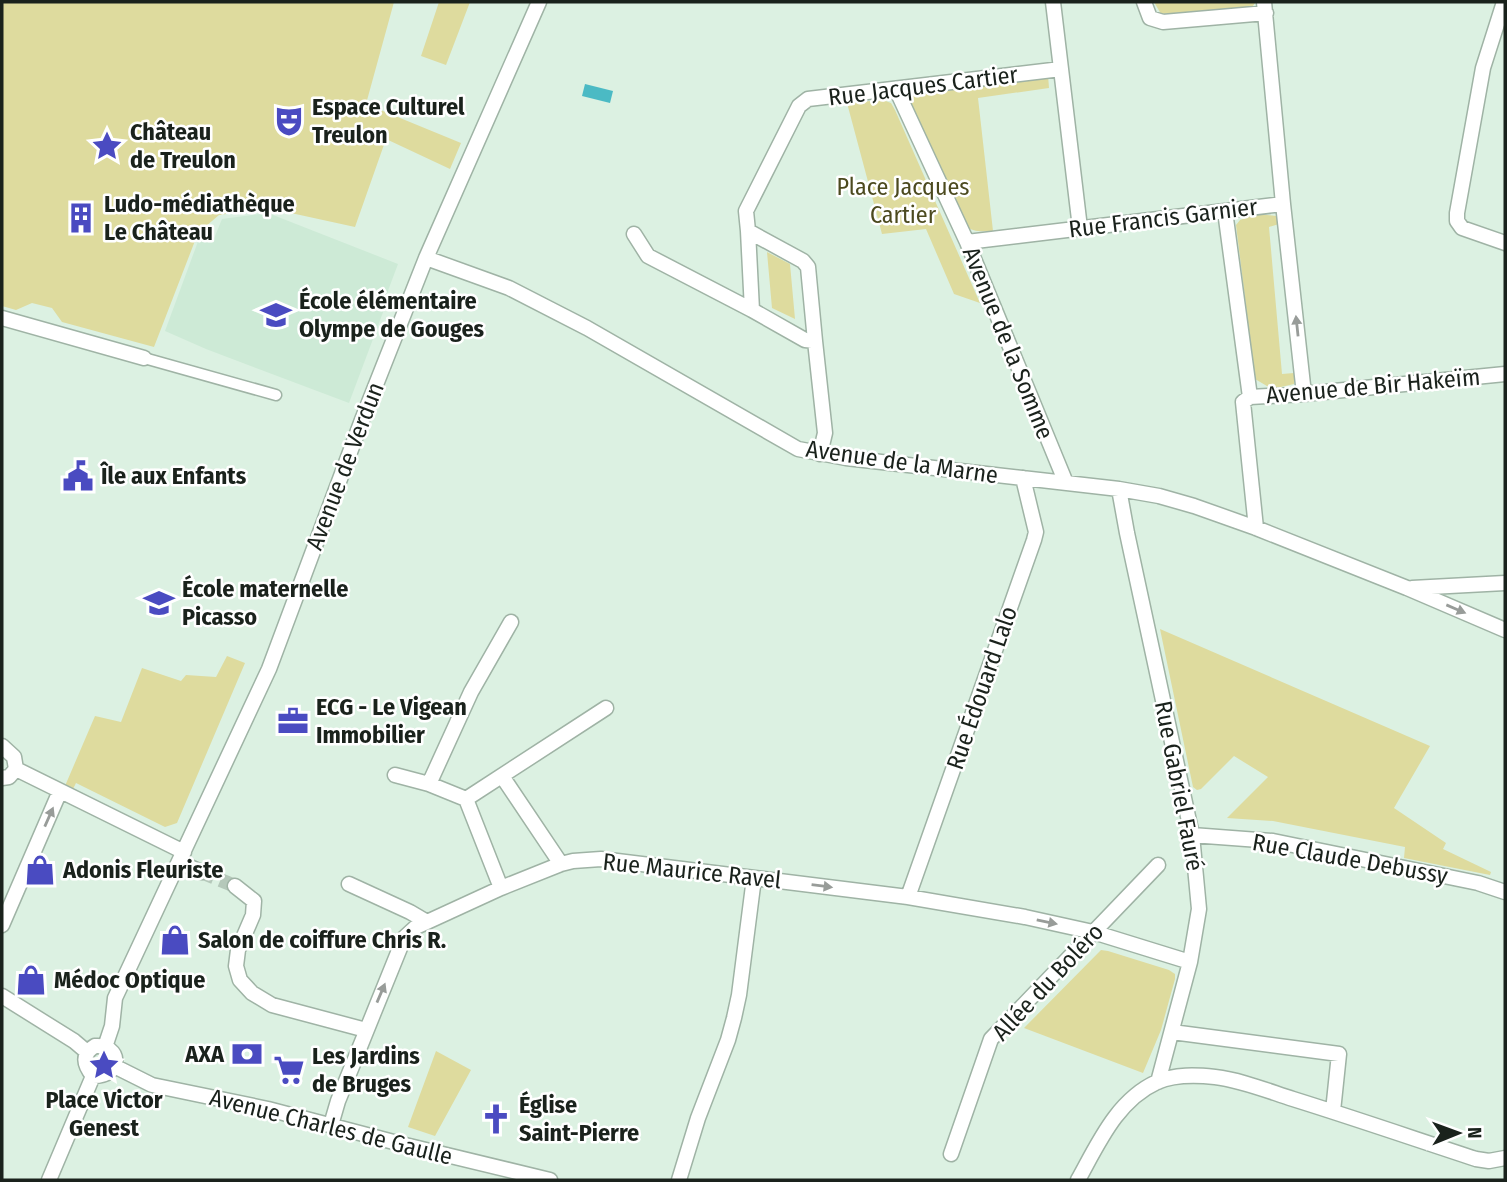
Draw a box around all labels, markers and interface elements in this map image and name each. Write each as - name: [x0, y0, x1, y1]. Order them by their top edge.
- street label: Rue Jacques Cartier: [827, 60, 1020, 112]
- place label: Espace Culturel Treulon: [312, 93, 465, 149]
- theatre icon: Espace Culturel Treulon: [272, 104, 306, 138]
- place label: Château de Treulon: [130, 118, 236, 174]
- place icon: Château de Treulon: [90, 129, 124, 163]
- park label: Place Jacques Cartier: [836, 173, 970, 229]
- place label: Ludo-médiathèque Le Château: [104, 190, 295, 246]
- street label: Rue Francis Garnier: [1067, 192, 1260, 243]
- building icon: Ludo-médiathèque Le Château: [64, 201, 98, 235]
- street label: Avenue de la Somme: [957, 243, 1059, 443]
- place label: École élémentaire Olympe de Gouges: [299, 286, 485, 343]
- school or university icon: École élémentaire Olympe de Gouges: [259, 298, 293, 332]
- one-way arrow: [1291, 315, 1302, 337]
- street label: Avenue de Bir Hakeïm: [1265, 363, 1481, 409]
- street label: Avenue de Verdun: [300, 378, 390, 554]
- street label: Avenue de la Marne: [804, 435, 1000, 489]
- public building icon: Île aux Enfants: [61, 459, 95, 493]
- place label: Île aux Enfants: [100, 461, 247, 490]
- place label: École maternelle Picasso: [182, 574, 348, 631]
- school or university icon: École maternelle Picasso: [142, 586, 176, 620]
- street label: Rue Édouard Lalo: [940, 602, 1023, 773]
- one-way arrow: [1446, 604, 1467, 615]
- place label: ECG - Le Vigean Immobilier: [316, 693, 467, 749]
- street label: Rue Gabriel Fauré: [1149, 699, 1209, 873]
- office icon: ECG - Le Vigean Immobilier: [276, 704, 310, 738]
- one-way arrow: [43, 807, 55, 827]
- street label: Rue Claude Debussy: [1250, 828, 1450, 890]
- street label: Rue Maurice Ravel: [601, 848, 783, 894]
- shop icon: Adonis Fleuriste: [23, 853, 57, 887]
- place label: Adonis Fleuriste: [62, 856, 223, 884]
- one-way arrow: [811, 880, 833, 891]
- one-way arrow: [1036, 917, 1058, 928]
- street label: Allée du Boléro: [987, 918, 1109, 1046]
- shop icon: Salon de coiffure Chris R.: [158, 923, 192, 957]
- place label: Salon de coiffure Chris R.: [198, 926, 446, 954]
- shop icon: Médoc Optique: [14, 963, 48, 997]
- place label: Médoc Optique: [54, 966, 205, 994]
- one-way arrow: [376, 982, 387, 1003]
- bank icon: AXA: [230, 1037, 264, 1071]
- place label: AXA: [184, 1040, 225, 1068]
- place label: Les Jardins de Bruges: [312, 1042, 420, 1098]
- place icon: Place Victor Genest: [87, 1048, 121, 1082]
- supermarket icon: Les Jardins de Bruges: [272, 1053, 306, 1087]
- street label: Avenue Charles de Gaulle: [207, 1083, 455, 1171]
- place label: Place Victor Genest: [45, 1086, 163, 1142]
- place label: Église Saint-Pierre: [519, 1090, 639, 1147]
- north arrow: [1423, 1098, 1493, 1168]
- church icon: Église Saint-Pierre: [479, 1102, 513, 1136]
- text: N: [1463, 1127, 1486, 1139]

